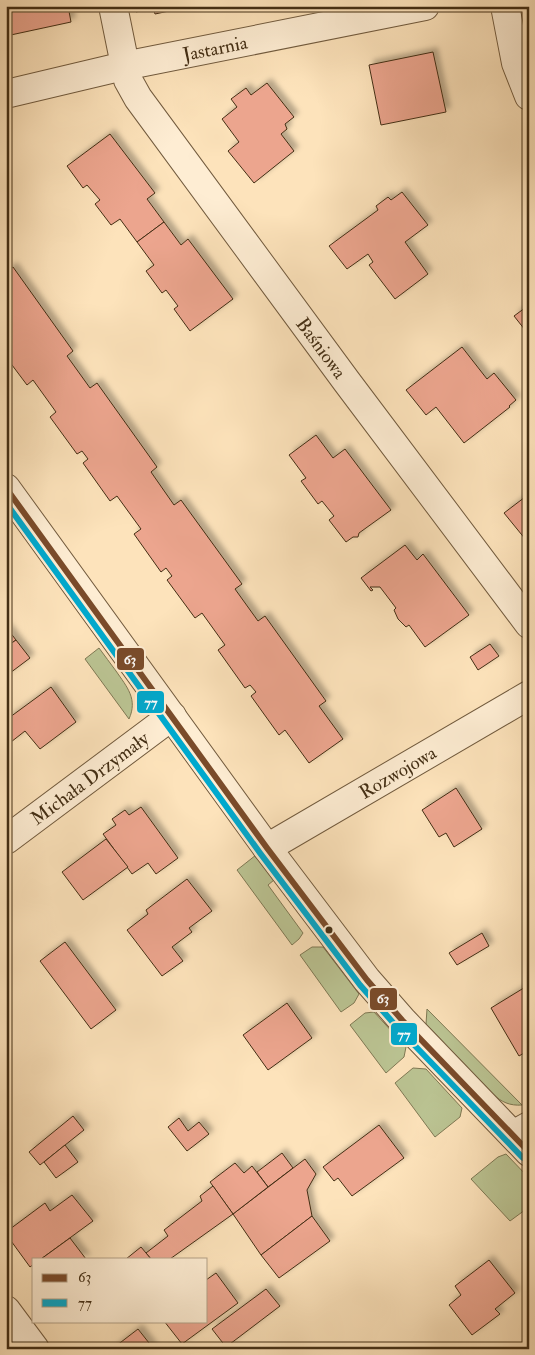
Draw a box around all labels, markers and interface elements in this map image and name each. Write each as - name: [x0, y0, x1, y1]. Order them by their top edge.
- street label: Jastarnia: [180, 31, 250, 67]
- street label: Baśniowa: [290, 313, 351, 384]
- line badge: 63: [116, 647, 145, 671]
- text: 63: [124, 651, 136, 668]
- line badge: 77: [136, 690, 165, 714]
- text: 77: [145, 694, 158, 711]
- street label: Michała Drzymały: [26, 726, 154, 830]
- street label: Rozwojowa: [355, 741, 441, 805]
- unlabelled marker: [324, 925, 334, 935]
- line badge: 63: [369, 987, 398, 1011]
- text: 63: [377, 990, 389, 1007]
- line badge: 77: [390, 1022, 418, 1046]
- text: 77: [398, 1026, 411, 1043]
- legend: [32, 1258, 208, 1322]
- text: 63: [78, 1268, 91, 1287]
- text: 77: [78, 1294, 92, 1313]

